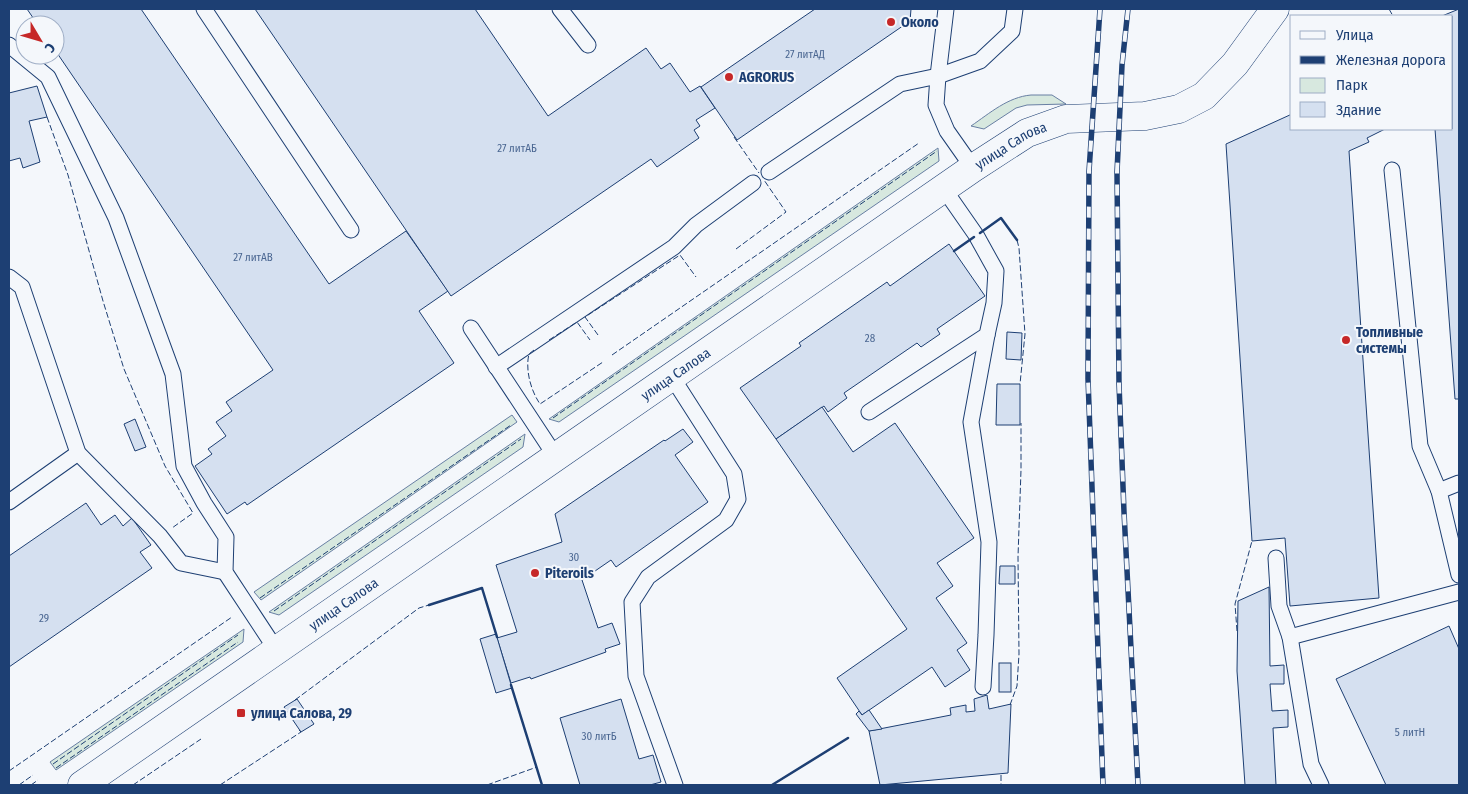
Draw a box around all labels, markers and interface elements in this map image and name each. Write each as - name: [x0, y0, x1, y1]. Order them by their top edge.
- place label: Около: [901, 14, 939, 31]
- north arrow: [15, 15, 65, 65]
- legend: [1290, 15, 1453, 130]
- marker: Около: [885, 16, 897, 28]
- text: Улица: [1335, 26, 1374, 44]
- text: С: [40, 40, 59, 56]
- house number: 27 литАД: [785, 48, 825, 61]
- text: Железная дорога: [1336, 51, 1446, 69]
- place label: AGRORUS: [738, 69, 794, 86]
- marker: AGRORUS: [723, 71, 735, 83]
- text: Парк: [1336, 76, 1367, 94]
- text: Здание: [1336, 101, 1382, 119]
- street label: улица Салова: [972, 119, 1049, 173]
- house number: 27 литАБ: [497, 142, 537, 155]
- house number: 27 литАВ: [233, 251, 273, 264]
- place label: Топливные системы: [1356, 324, 1423, 357]
- house number: 28: [865, 332, 876, 345]
- marker: Топливные системы: [1340, 334, 1352, 346]
- street label: улица Салова: [638, 344, 714, 404]
- house number: 30: [569, 551, 580, 564]
- place label: Piteroils: [545, 565, 594, 582]
- marker: Piteroils: [529, 567, 541, 579]
- street label: улица Салова: [306, 574, 382, 634]
- house number: 29: [39, 612, 49, 625]
- place label: улица Салова, 29: [250, 705, 352, 722]
- marker: улица Салова, 29: [235, 707, 247, 719]
- house number: 5 литН: [1395, 726, 1425, 739]
- house number: 30 литБ: [581, 730, 617, 743]

